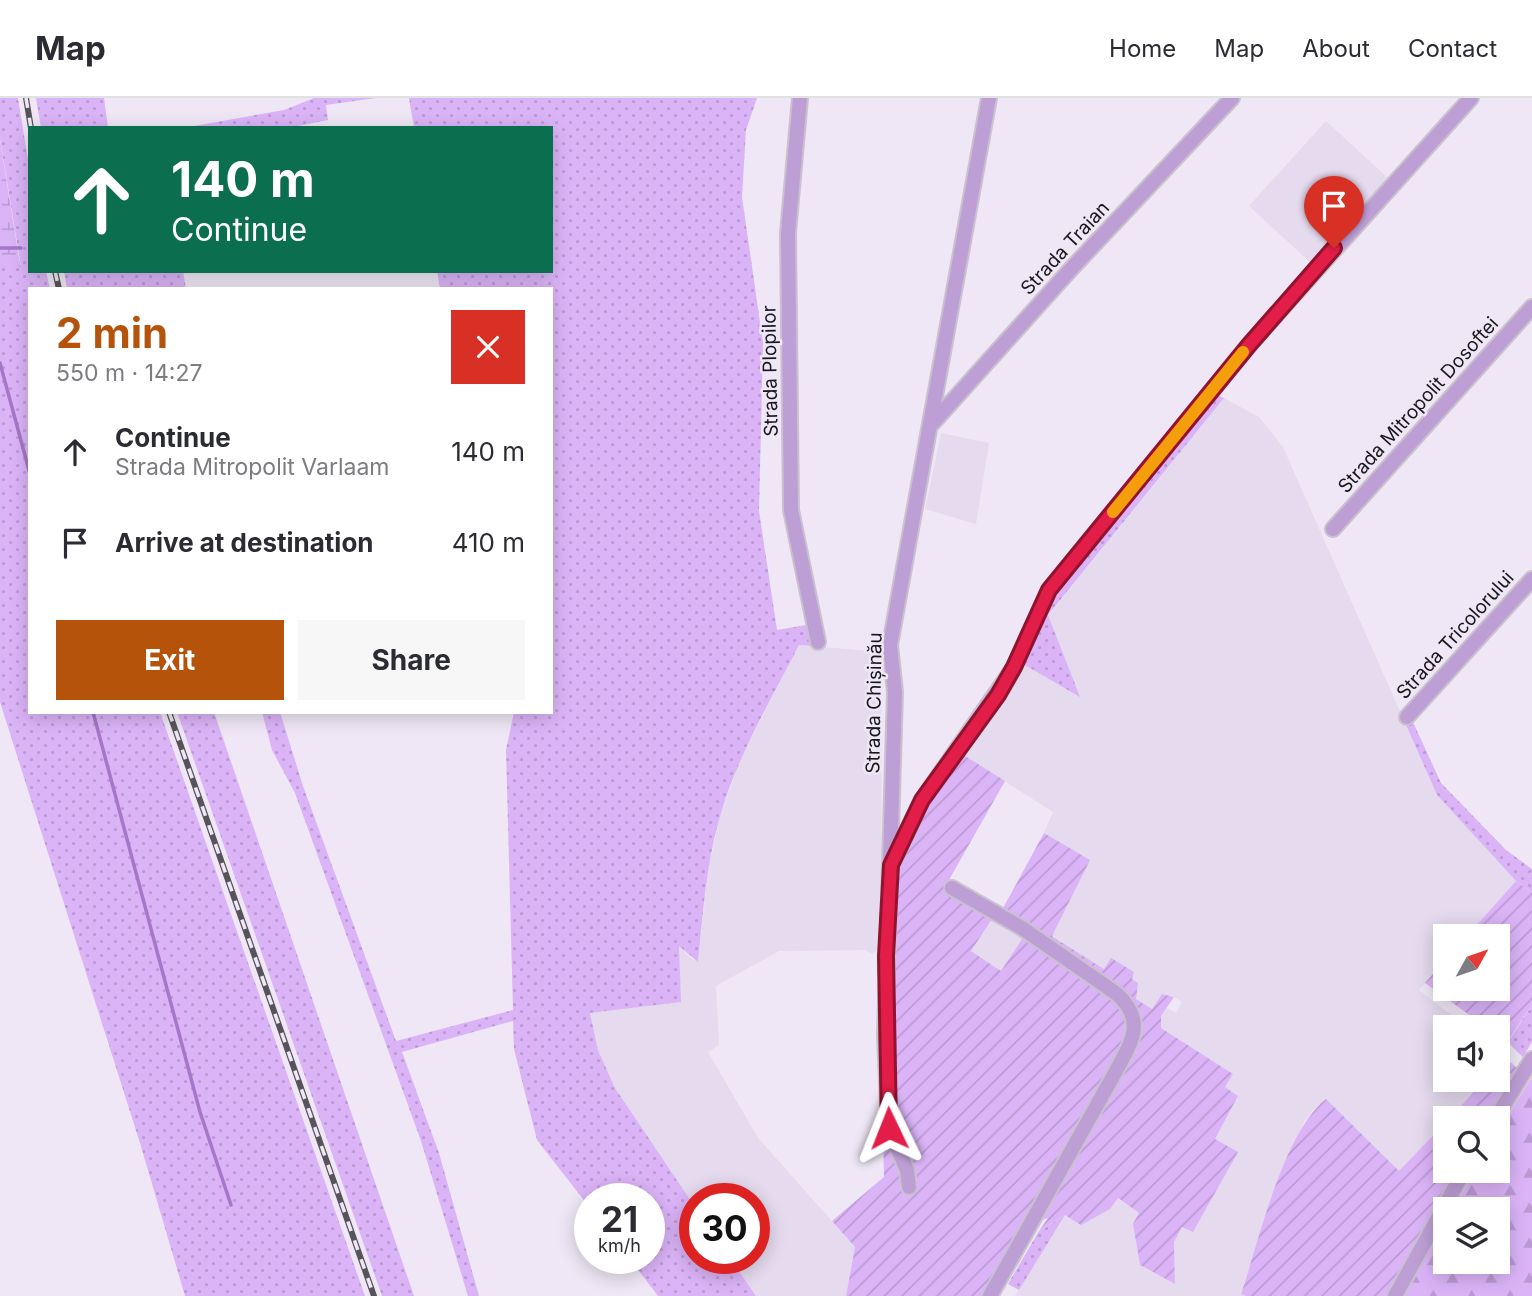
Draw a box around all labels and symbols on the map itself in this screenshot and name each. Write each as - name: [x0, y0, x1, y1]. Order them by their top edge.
- pin: [1304, 176, 1364, 248]
- street label: Strada Traian: [1016, 196, 1114, 300]
- street label: Strada Plopilor: [757, 305, 783, 437]
- street label: Strada Mitropolit Dosoftei: [1333, 312, 1503, 498]
- street label: Strada Tricolorului: [1392, 566, 1518, 704]
- street label: Strada Chișinău: [861, 632, 887, 774]
- north arrow: [1433, 924, 1510, 1001]
- position arrow: [852, 1091, 926, 1165]
- speed limit sign: 30: [679, 1183, 770, 1274]

